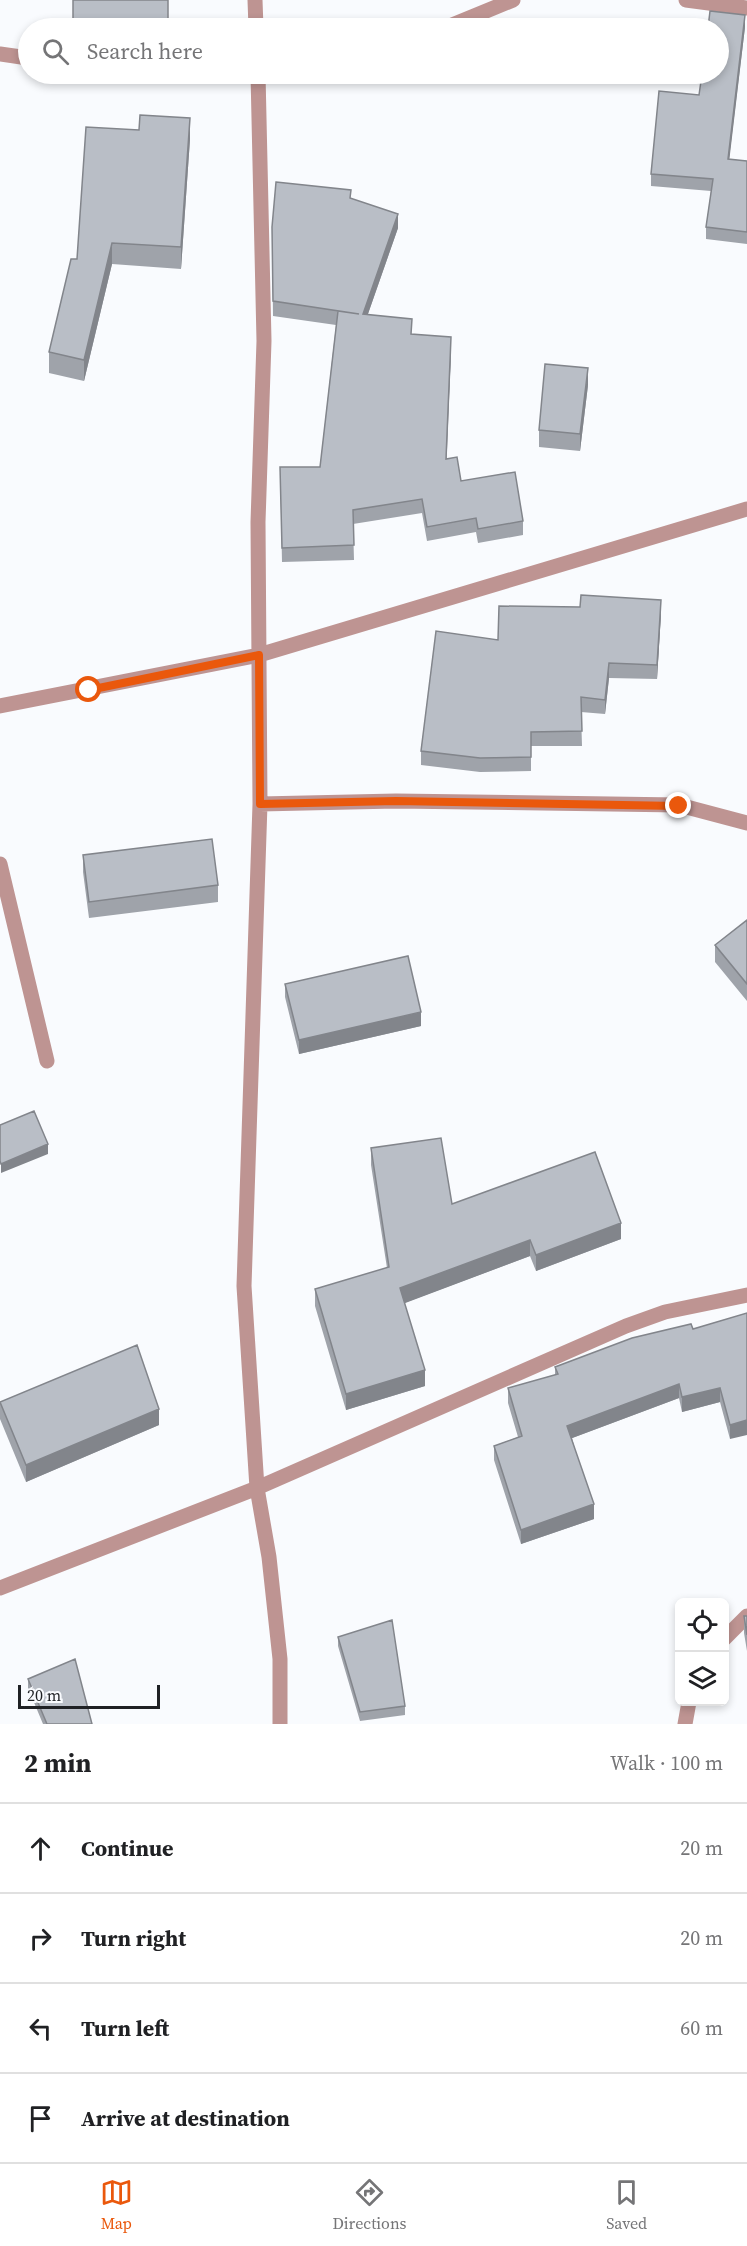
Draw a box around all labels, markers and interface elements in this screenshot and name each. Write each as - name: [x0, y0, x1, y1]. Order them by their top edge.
- search box: [18, 18, 729, 84]
- icon: search: [39, 35, 72, 68]
- text: Search here: [87, 36, 203, 66]
- route start: [75, 676, 101, 702]
- route end: [665, 792, 691, 818]
- map controls: [675, 1598, 729, 1706]
- button: locate: [675, 1598, 729, 1652]
- button: layers: [675, 1652, 729, 1706]
- scale bar: [18, 1682, 160, 1710]
- text: 20 m: [27, 1684, 61, 1706]
- text: 2 min: [24, 1745, 91, 1781]
- text: Walk · 100 m: [610, 1749, 723, 1777]
- icon: ahead: [24, 1832, 57, 1865]
- text: Continue: [81, 1833, 174, 1863]
- text: 20 m: [680, 1834, 723, 1862]
- icon: right: [24, 1922, 57, 1955]
- text: Turn right: [81, 1923, 186, 1953]
- text: 20 m: [680, 1924, 723, 1952]
- icon: left: [24, 2012, 57, 2045]
- text: Turn left: [81, 2013, 169, 2043]
- text: 60 m: [680, 2014, 723, 2042]
- icon: arrive: [24, 2102, 57, 2135]
- text: Arrive at destination: [81, 2103, 290, 2133]
- tab: Map: [100, 2176, 133, 2234]
- tab: Directions: [332, 2176, 407, 2234]
- tab: Saved: [606, 2176, 647, 2234]

